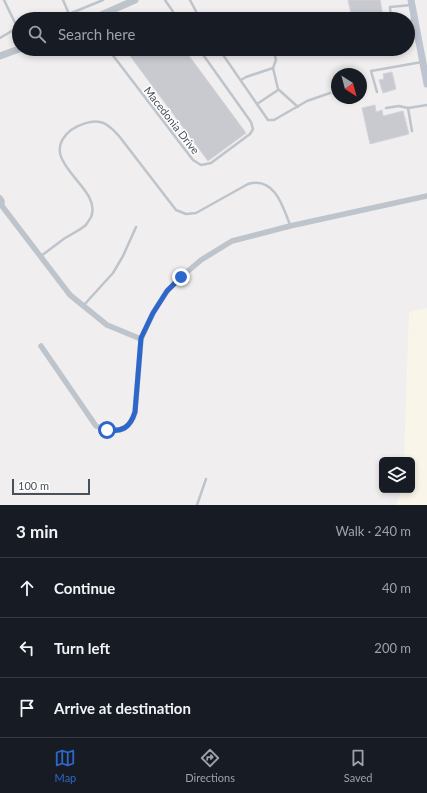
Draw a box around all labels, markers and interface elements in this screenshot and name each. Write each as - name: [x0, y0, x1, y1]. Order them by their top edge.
- search box: [12, 12, 415, 56]
- icon: search: [26, 23, 48, 45]
- text: Search here: [58, 25, 135, 43]
- north arrow: [331, 68, 367, 104]
- street label: Macedonia Drive: [142, 84, 203, 157]
- route end: [172, 268, 190, 286]
- route start: [98, 421, 116, 439]
- map controls: [379, 457, 415, 493]
- button: layers: [379, 457, 415, 493]
- scale bar: [12, 477, 90, 496]
- text: 100 m: [18, 479, 49, 492]
- text: 3 min: [16, 521, 58, 542]
- text: Walk · 240 m: [335, 523, 411, 539]
- icon: ahead: [16, 577, 38, 599]
- text: Continue: [54, 579, 115, 597]
- text: 40 m: [382, 580, 411, 596]
- icon: left: [16, 637, 38, 659]
- text: Turn left: [54, 639, 110, 657]
- text: 200 m: [374, 640, 411, 656]
- icon: arrive: [16, 697, 38, 719]
- text: Arrive at destination: [54, 699, 191, 717]
- tab: Map: [54, 747, 76, 784]
- tab: Directions: [185, 747, 235, 784]
- tab: Saved: [344, 747, 373, 784]

